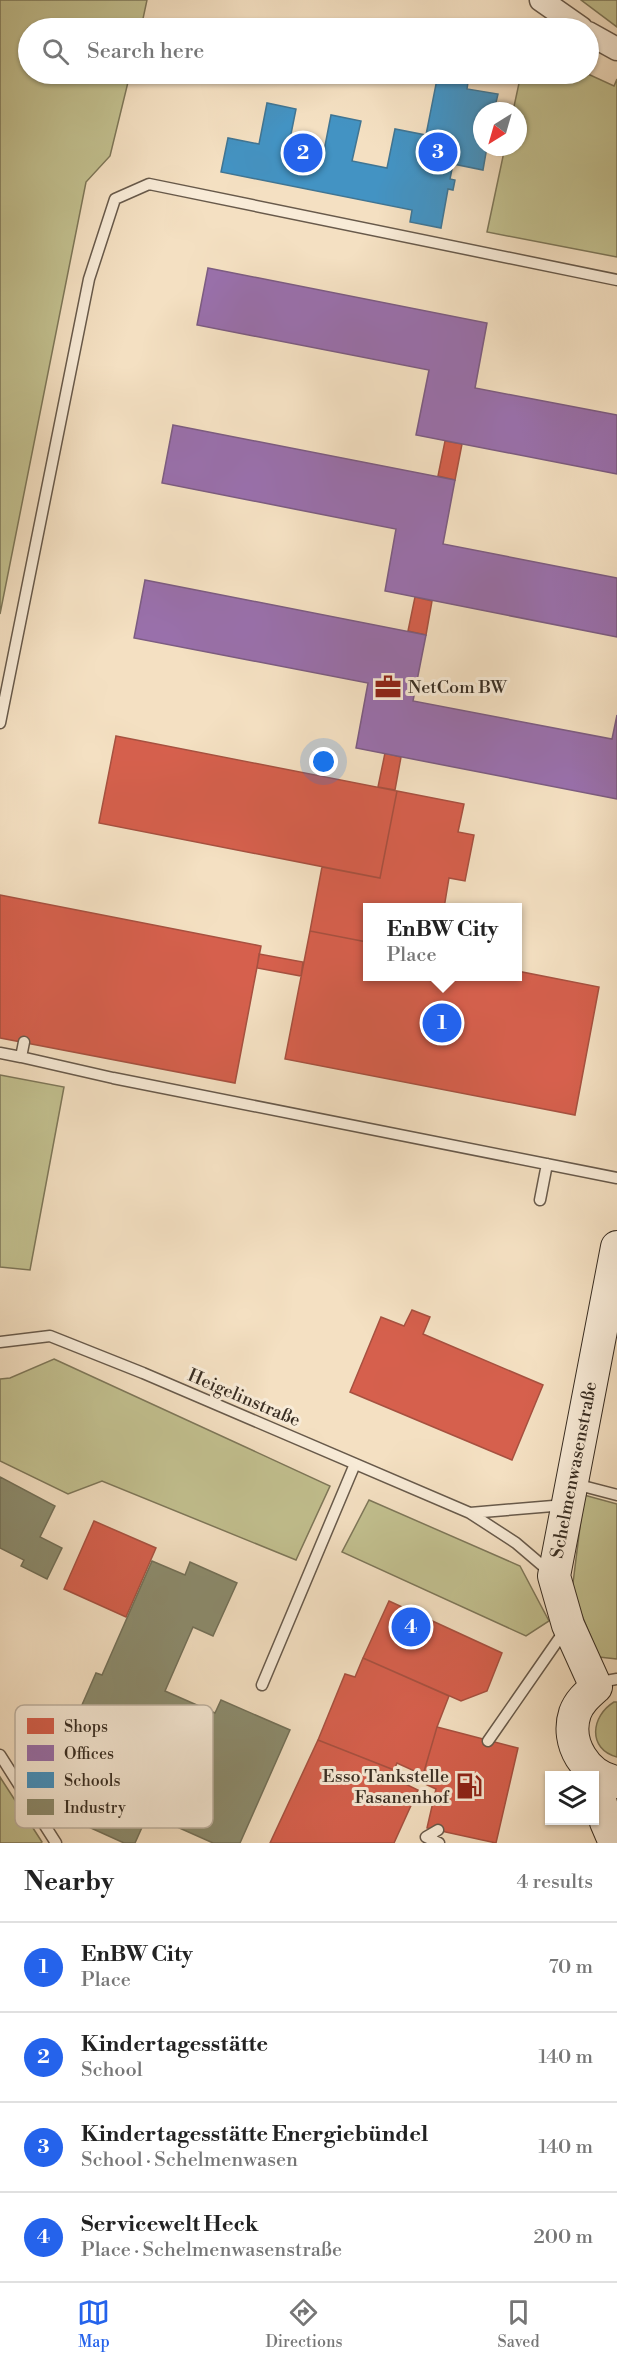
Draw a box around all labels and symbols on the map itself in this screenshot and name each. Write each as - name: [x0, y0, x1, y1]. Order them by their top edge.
- north arrow: [473, 102, 527, 156]
- pin: 2: [284, 130, 322, 176]
- pin: 3: [418, 130, 458, 174]
- office icon: NetCom BW: [373, 672, 403, 702]
- place label: NetCom BW: [408, 676, 507, 699]
- your location: [309, 747, 338, 776]
- pin: 1: [422, 1000, 462, 1046]
- street label: Heigelinstraße: [184, 1364, 304, 1432]
- street label: Schelmenwasenstraße: [546, 1380, 602, 1560]
- pin: 4: [392, 1604, 430, 1650]
- legend: [15, 1705, 213, 1828]
- text: Shops: [64, 1717, 108, 1737]
- text: Offices: [64, 1744, 114, 1764]
- place label: Esso Tankstelle Fasanenhof: [322, 1765, 450, 1809]
- text: Schools: [64, 1771, 120, 1791]
- fuel station icon: Esso Tankstelle Fasanenhof: [454, 1771, 484, 1801]
- text: Industry: [64, 1798, 126, 1818]

